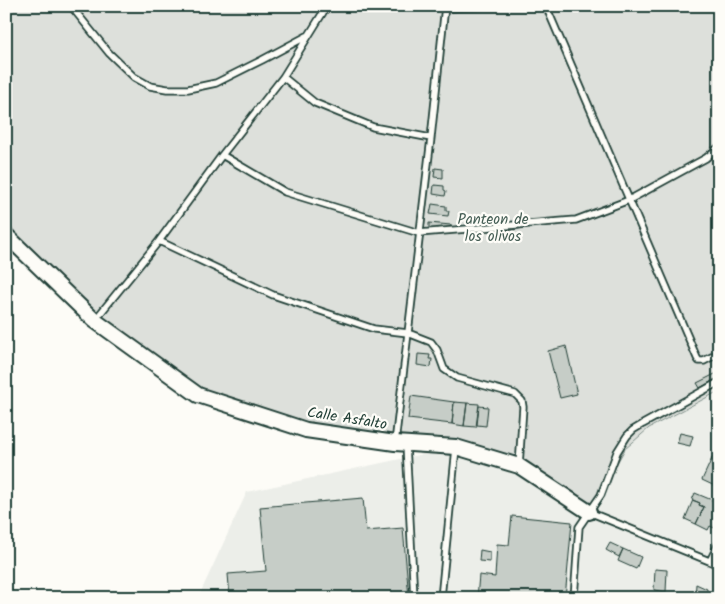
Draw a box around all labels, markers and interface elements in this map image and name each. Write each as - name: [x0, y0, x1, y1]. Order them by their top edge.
- park label: Panteon de los olivos: [458, 208, 529, 249]
- street label: Calle Asfalto: [305, 401, 389, 437]

